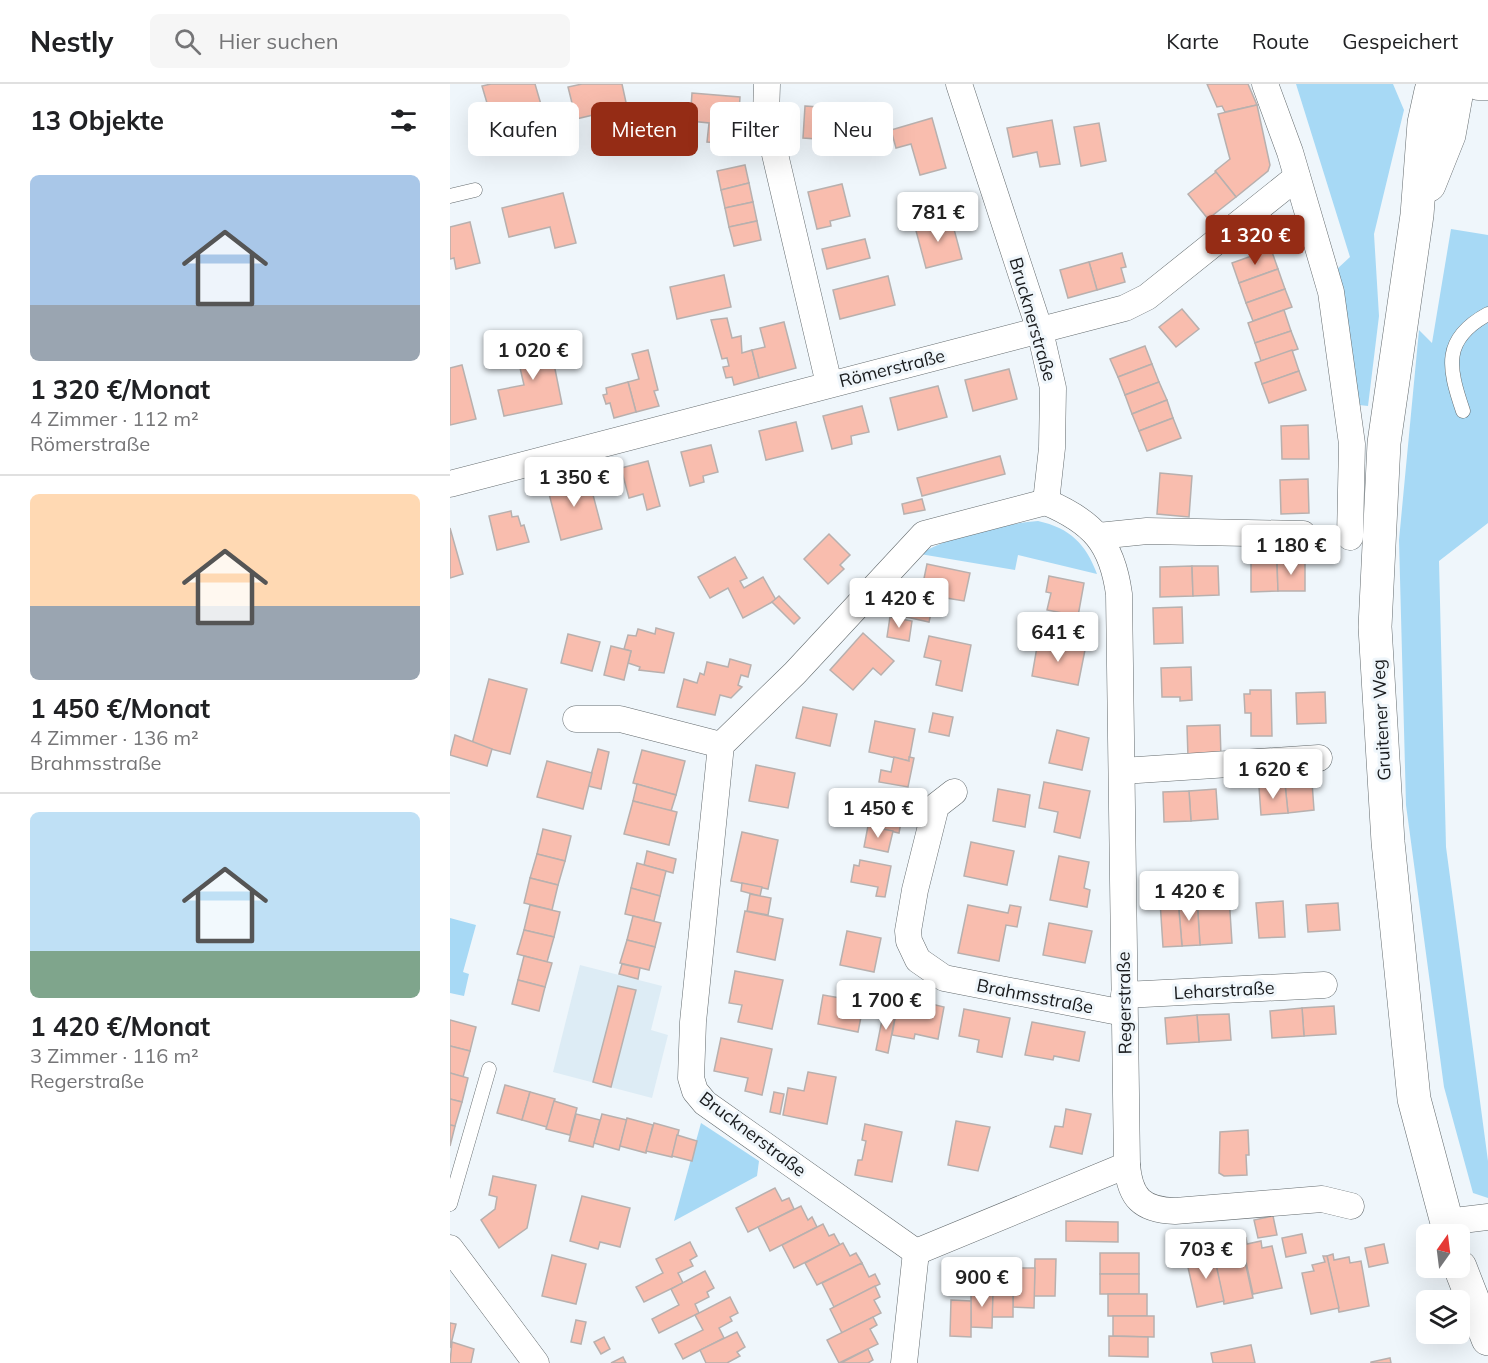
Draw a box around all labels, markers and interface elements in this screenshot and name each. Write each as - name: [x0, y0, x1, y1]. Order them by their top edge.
- search box: [150, 14, 570, 68]
- text: Nestly: [30, 24, 114, 59]
- icon: search: [171, 25, 204, 58]
- text: Hier suchen: [219, 27, 339, 55]
- text: Karte: [1166, 28, 1219, 54]
- text: Route: [1252, 28, 1309, 54]
- text: Gespeichert: [1342, 28, 1458, 54]
- chip: Kaufen: [468, 102, 579, 156]
- chip: Mieten: [591, 102, 698, 156]
- chip: Filter: [710, 102, 800, 156]
- chip: Neu: [812, 102, 893, 156]
- text: 13 Objekte: [30, 104, 164, 137]
- icon: filters: [387, 104, 420, 137]
- pin: 781 €: [896, 192, 980, 243]
- text: 781 €: [911, 199, 965, 224]
- icon: home: [171, 214, 279, 322]
- pin: 1 320 €: [1200, 215, 1310, 266]
- text: 1 320 €: [1220, 222, 1290, 247]
- street label: Brucknerstraße: [1004, 254, 1062, 384]
- pin: 1 020 €: [478, 330, 588, 381]
- text: 1 020 €: [498, 337, 568, 362]
- street label: Römerstraße: [837, 344, 947, 392]
- text: 1 320 €/Monat: [30, 373, 210, 406]
- text: 4 Zimmer · 112 m²: [30, 406, 199, 431]
- text: Römerstraße: [30, 431, 150, 456]
- pin: 1 350 €: [519, 457, 629, 508]
- text: 1 350 €: [539, 464, 609, 489]
- pin: 1 180 €: [1236, 525, 1346, 576]
- text: 1 180 €: [1256, 532, 1326, 557]
- icon: home: [171, 533, 279, 641]
- pin: 1 420 €: [844, 578, 954, 629]
- text: 1 420 €: [864, 585, 934, 610]
- pin: 641 €: [1016, 612, 1100, 663]
- text: 641 €: [1031, 619, 1085, 644]
- street label: Gruitener Weg: [1366, 659, 1396, 781]
- text: 1 450 €/Monat: [30, 692, 210, 725]
- text: 4 Zimmer · 136 m²: [30, 725, 199, 750]
- pin: 1 620 €: [1218, 749, 1328, 800]
- text: Brahmsstraße: [30, 750, 162, 775]
- text: 1 620 €: [1238, 756, 1308, 781]
- pin: 1 450 €: [823, 788, 933, 839]
- text: 1 450 €: [843, 795, 913, 820]
- icon: home: [171, 851, 279, 959]
- pin: 1 420 €: [1134, 871, 1244, 922]
- text: 1 420 €: [1154, 878, 1224, 903]
- street label: Regerstraße: [1112, 951, 1136, 1055]
- street label: Brahmsstraße: [975, 973, 1095, 1019]
- street label: Leharstraße: [1173, 976, 1275, 1004]
- pin: 1 700 €: [831, 980, 941, 1031]
- text: 1 700 €: [851, 987, 921, 1012]
- text: 1 420 €/Monat: [30, 1010, 210, 1043]
- text: 3 Zimmer · 116 m²: [30, 1043, 199, 1068]
- text: Regerstraße: [30, 1068, 144, 1093]
- street label: Brucknerstraße: [695, 1086, 811, 1182]
- north arrow: [1416, 1224, 1470, 1278]
- map controls: [1416, 1224, 1470, 1344]
- pin: 703 €: [1164, 1229, 1248, 1280]
- text: 703 €: [1179, 1236, 1233, 1261]
- pin: 900 €: [940, 1257, 1024, 1308]
- text: 900 €: [955, 1264, 1009, 1289]
- button: layers: [1416, 1290, 1470, 1344]

